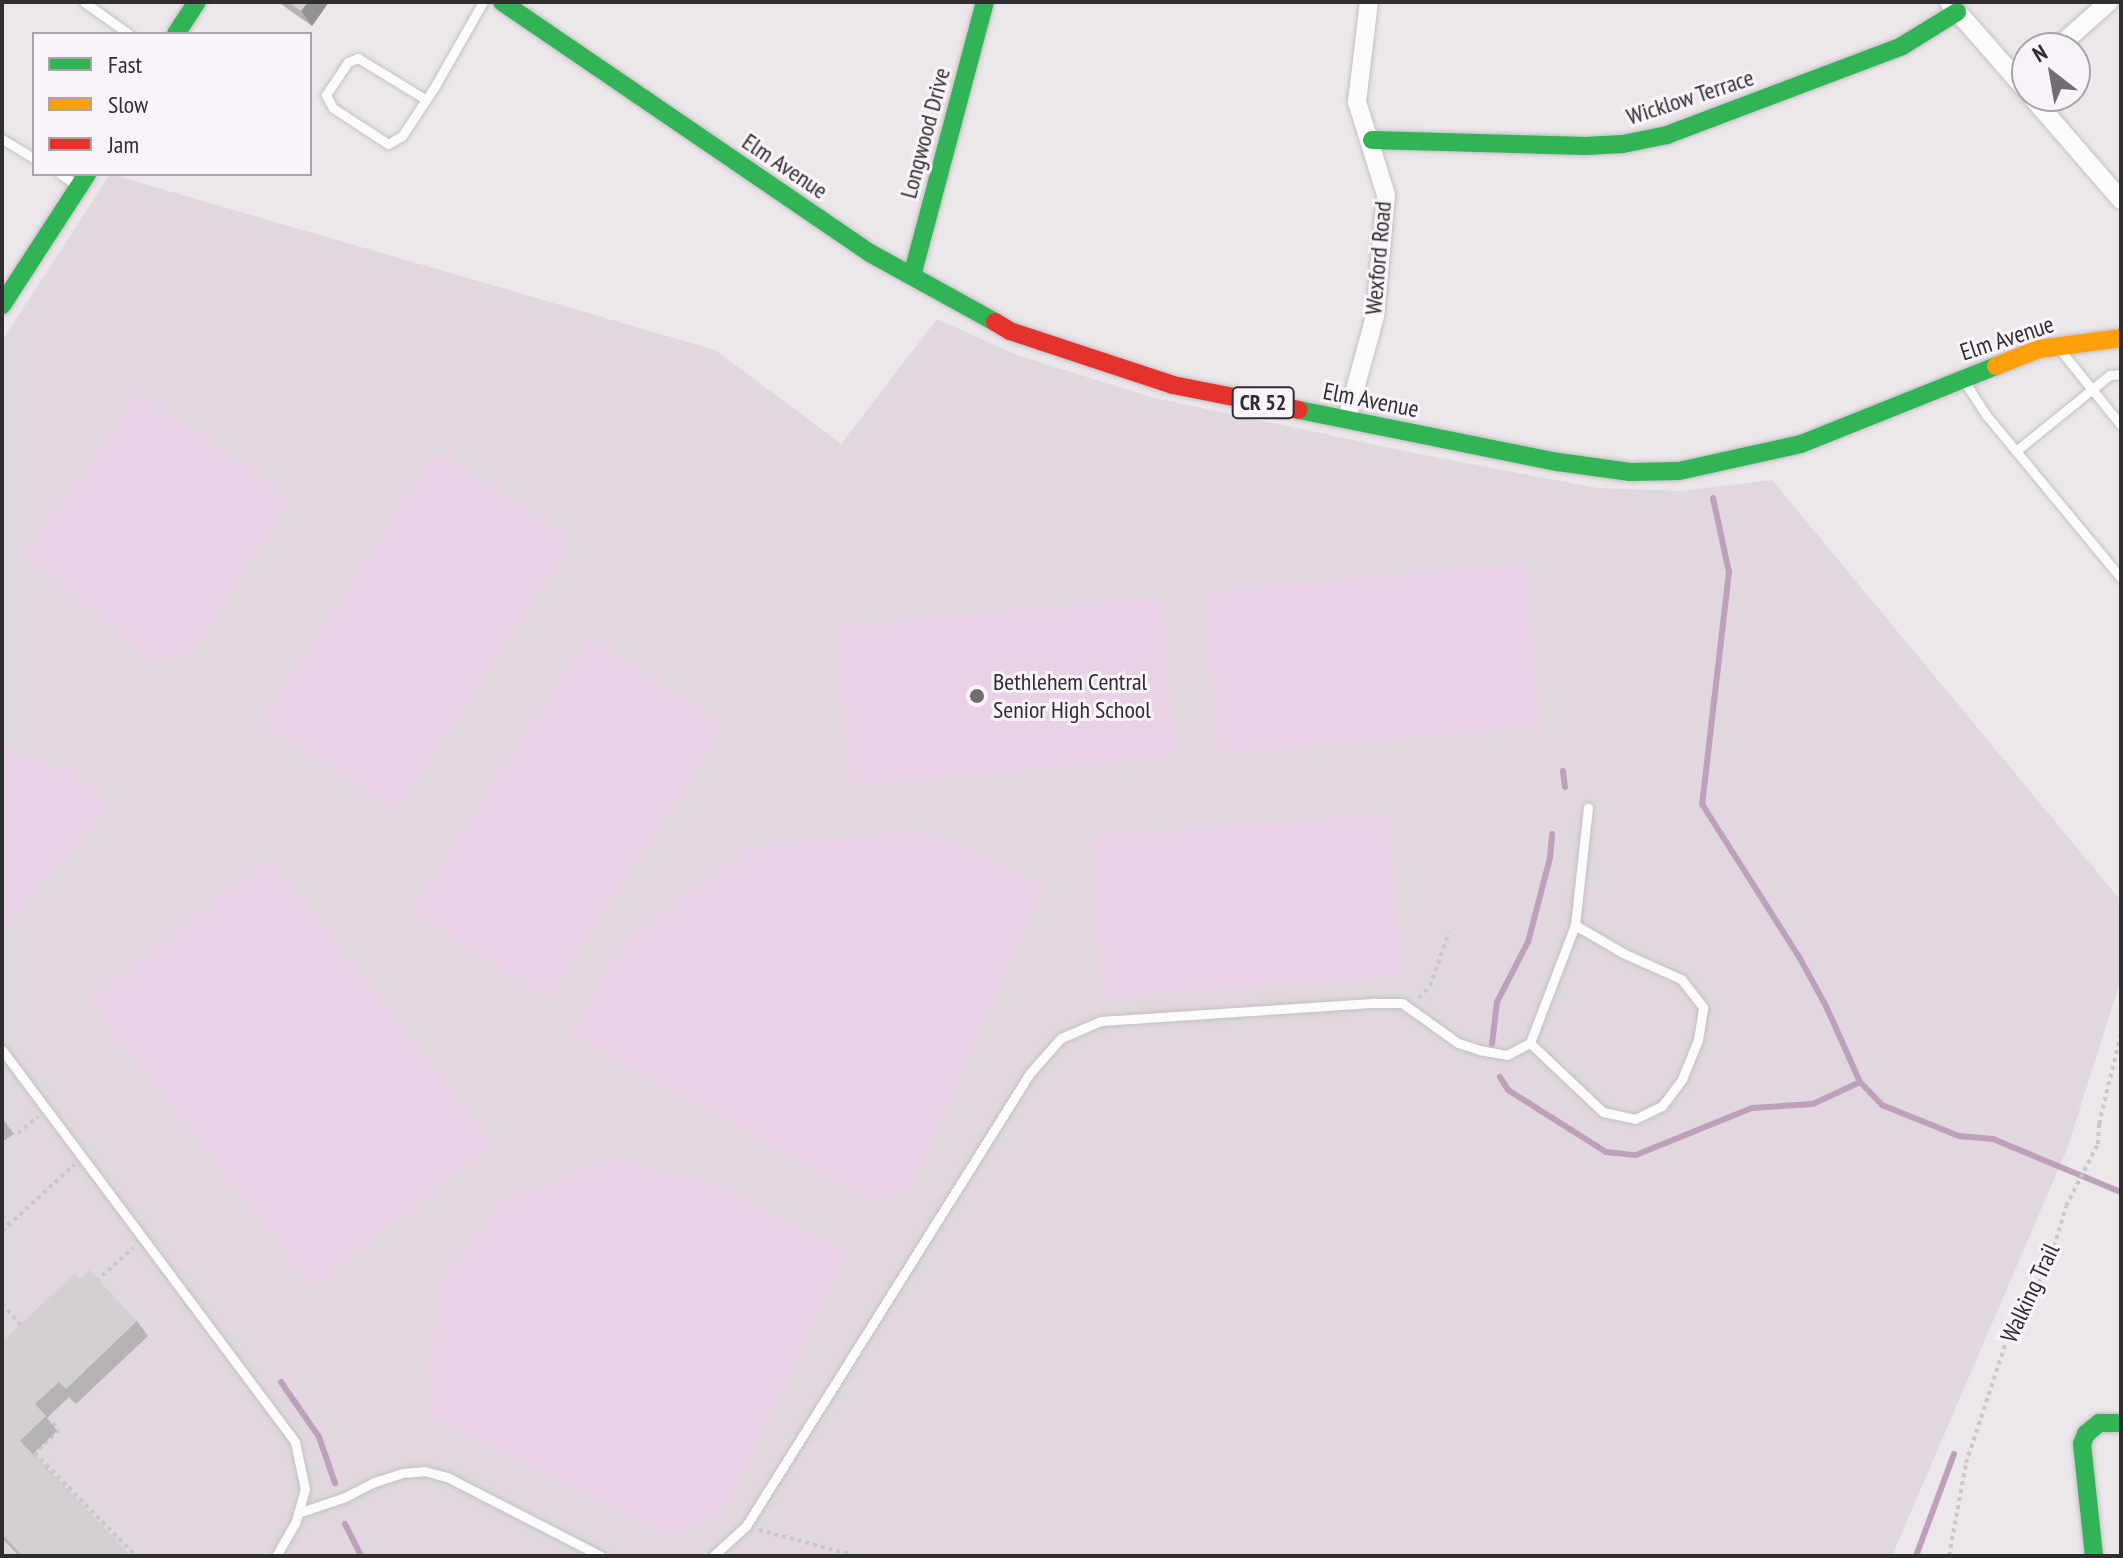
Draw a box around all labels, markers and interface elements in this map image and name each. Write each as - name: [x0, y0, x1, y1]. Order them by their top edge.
- legend: [32, 32, 312, 176]
- north arrow: [2011, 32, 2091, 112]
- text: N: [2027, 38, 2052, 68]
- text: Fast: [108, 49, 142, 80]
- street label: Wicklow Terrace: [1622, 63, 1758, 131]
- street label: Longwood Drive: [894, 65, 956, 201]
- text: Slow: [108, 89, 148, 120]
- street label: Elm Avenue: [737, 127, 833, 205]
- text: Jam: [108, 129, 139, 160]
- street label: Wexford Road: [1359, 200, 1397, 316]
- street label: Elm Avenue: [1956, 309, 2058, 367]
- street label: Elm Avenue: [1320, 377, 1422, 423]
- road number: CR 52: [1231, 385, 1295, 421]
- place label: Bethlehem Central Senior High School: [993, 668, 1151, 724]
- marker: Bethlehem Central Senior High School: [968, 687, 986, 705]
- street label: Walking Trail: [1994, 1239, 2066, 1347]

